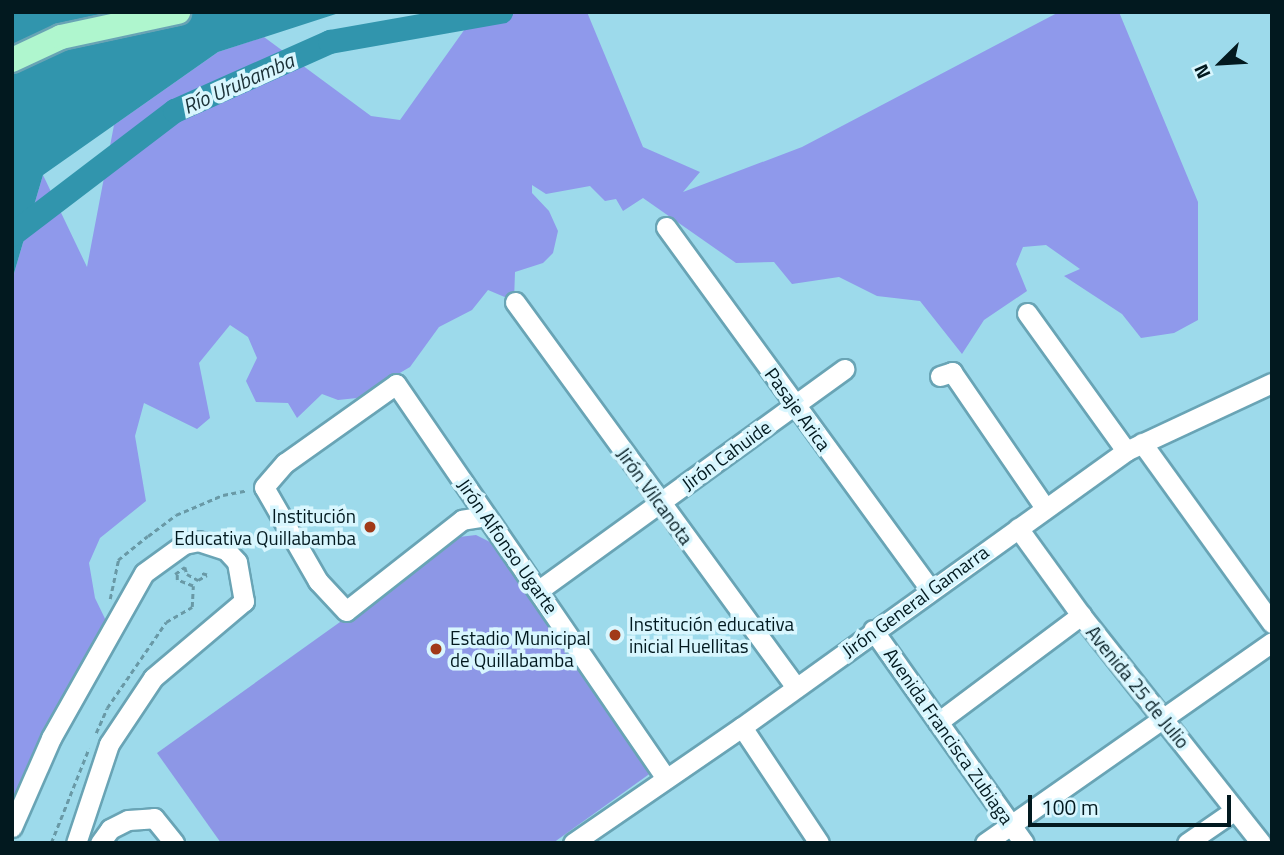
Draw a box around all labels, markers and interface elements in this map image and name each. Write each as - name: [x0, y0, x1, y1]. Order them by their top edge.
- north arrow: [1186, 28, 1256, 98]
- water label: Río Urubamba: [179, 47, 297, 119]
- text: N: [1185, 60, 1217, 84]
- street label: Pasaje Arica: [760, 363, 836, 455]
- street label: Jirón Cahuide: [677, 415, 775, 495]
- street label: Jirón Vilcanota: [612, 443, 698, 549]
- street label: Jirón Alfonso Ugarte: [453, 474, 563, 618]
- place label: Institución Educativa Quillabamba: [174, 505, 356, 549]
- marker: Institución Educativa Quillabamba: [362, 519, 378, 535]
- street label: Jirón General Gamarra: [837, 540, 993, 662]
- place label: Institución educativa inicial Huellitas: [629, 613, 794, 657]
- street label: Avenida 25 de Julio: [1082, 621, 1194, 753]
- place label: Estadio Municipal de Quillabamba: [450, 627, 591, 671]
- marker: Institución educativa inicial Huellitas: [607, 627, 623, 643]
- marker: Estadio Municipal de Quillabamba: [428, 641, 444, 657]
- street label: Avenida Francisca Zubiaga: [879, 644, 1019, 828]
- scale bar: [1032, 782, 1235, 826]
- text: 100 m: [1041, 791, 1098, 823]

